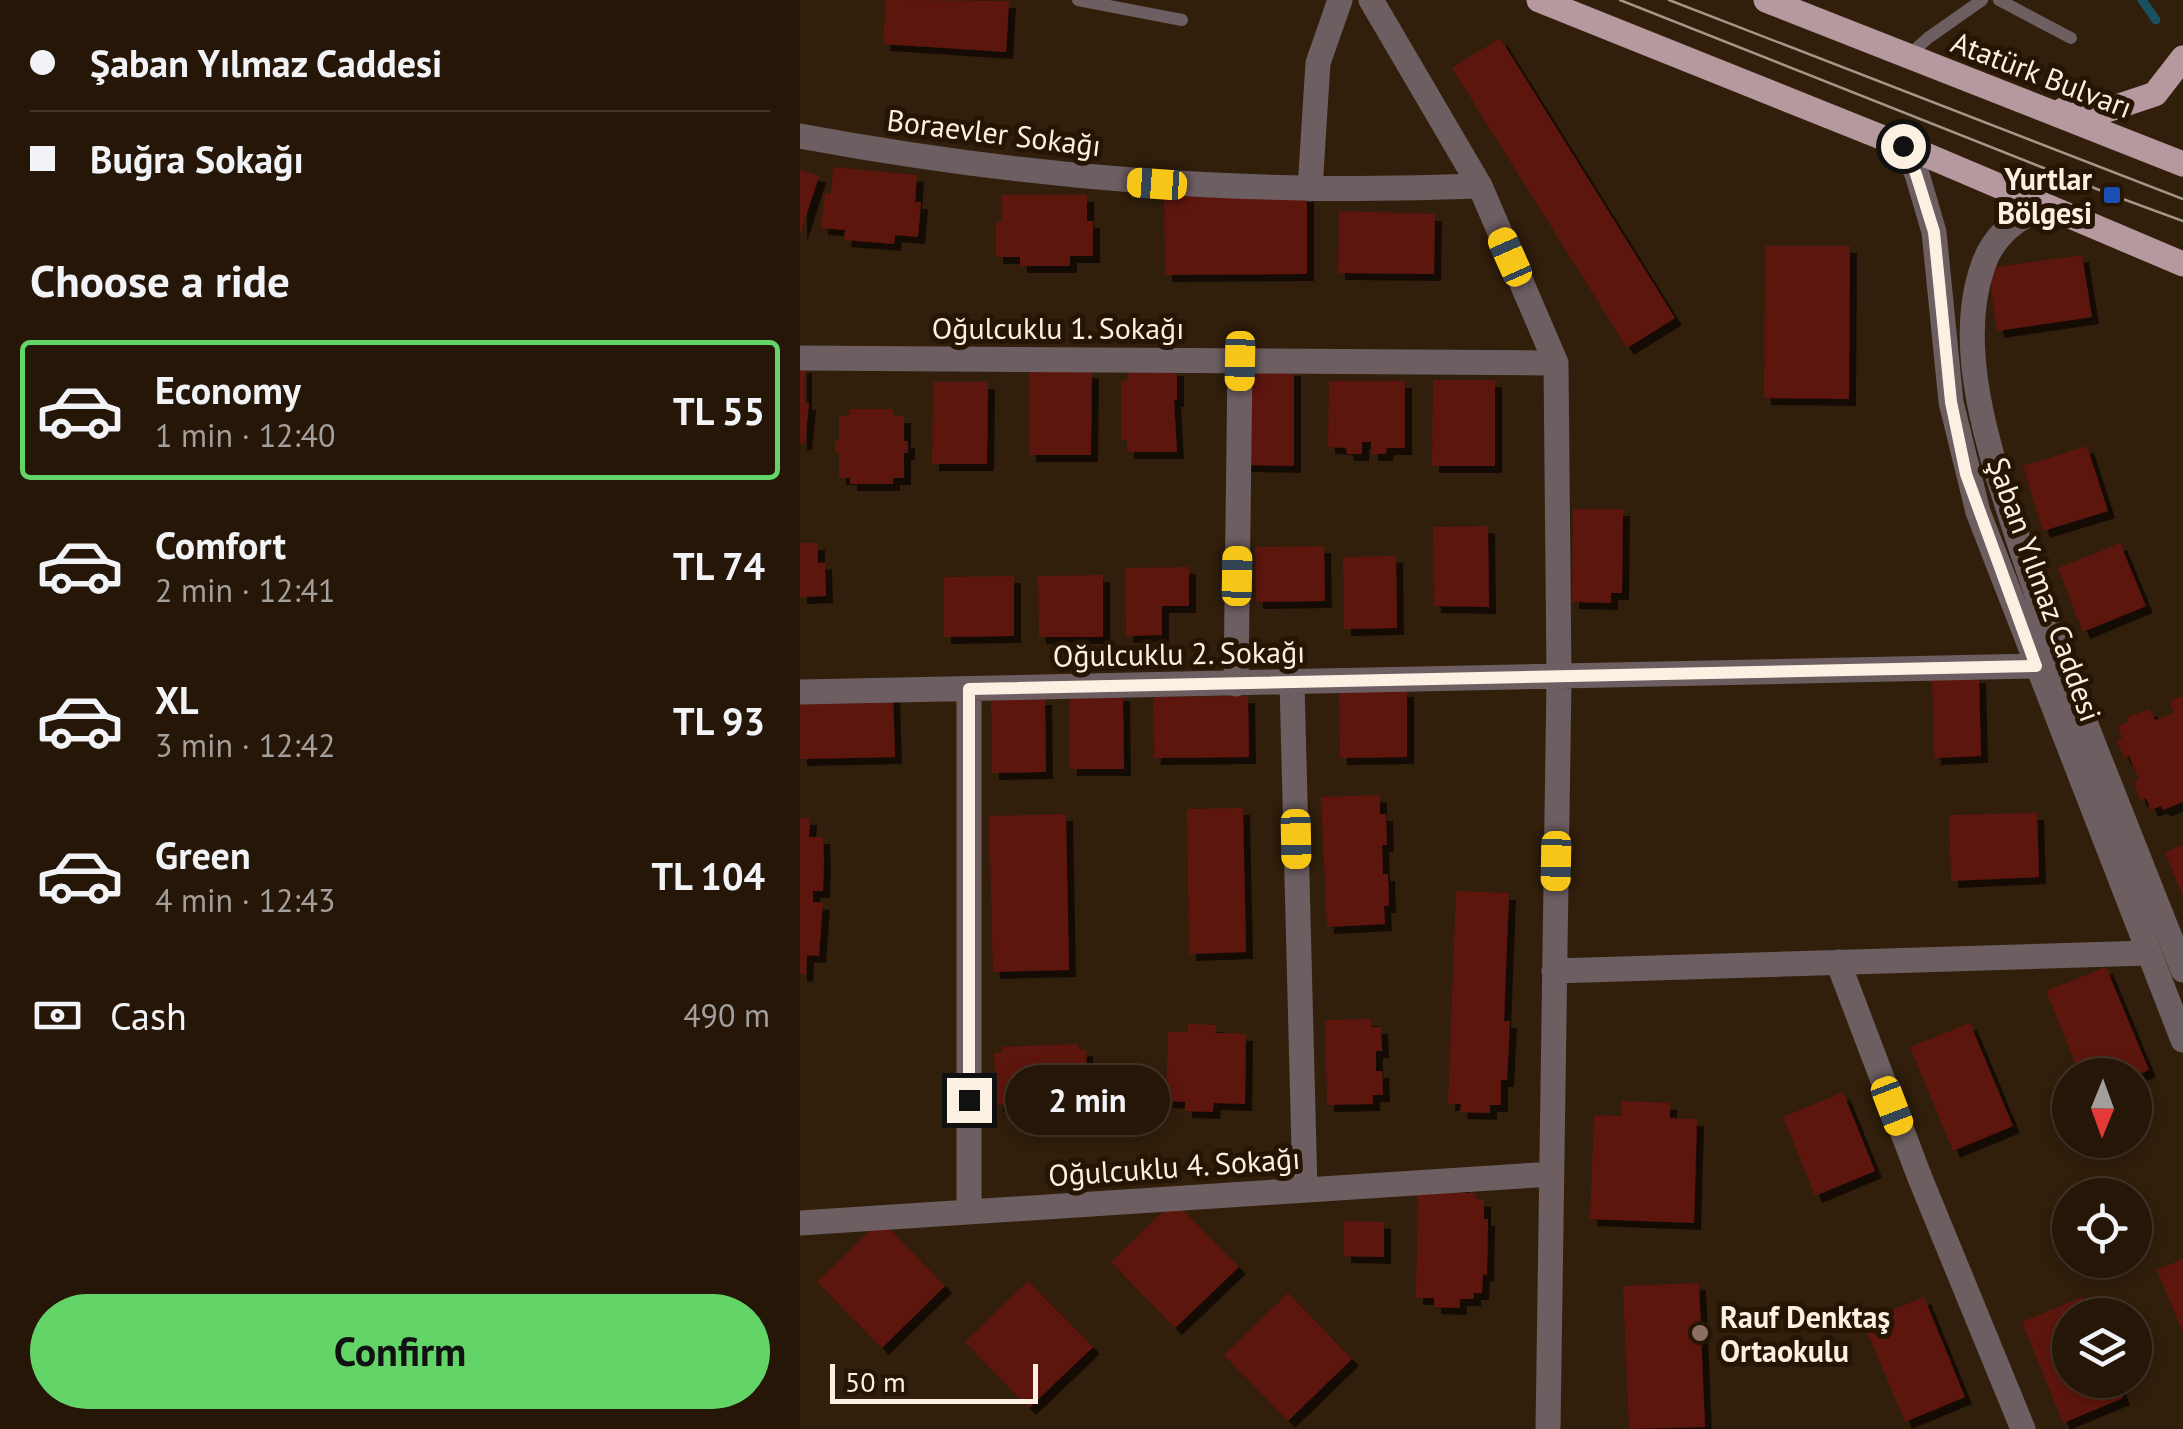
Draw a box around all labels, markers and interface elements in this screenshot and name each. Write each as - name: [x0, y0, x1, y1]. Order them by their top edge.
- street label: Atatürk Bulvarı: [1946, 22, 2138, 126]
- text: Şaban Yılmaz Caddesi: [90, 38, 442, 87]
- street label: Boraevler Sokağı: [885, 100, 1103, 164]
- route start: [1881, 124, 1926, 169]
- text: Buğra Sokağı: [90, 134, 304, 183]
- place label: Yurtlar Bölgesi: [1997, 159, 2092, 232]
- car: [1126, 167, 1188, 201]
- marker: Yurtlar Bölgesi: [2101, 184, 2123, 206]
- car: [1484, 223, 1536, 291]
- text: Choose a ride: [30, 251, 290, 309]
- street label: Oğulcuklu 1. Sokağı: [932, 308, 1184, 347]
- car: [1224, 331, 1256, 391]
- icon: car: [35, 365, 125, 455]
- text: Economy: [155, 365, 301, 414]
- text: TL 55: [673, 386, 765, 435]
- text: 1 min · 12:40: [155, 414, 335, 456]
- street label: Şaban Yılmaz Caddesi: [1979, 452, 2111, 726]
- icon: car: [35, 520, 125, 610]
- text: Comfort: [155, 520, 286, 569]
- text: TL 74: [673, 541, 765, 590]
- car: [1221, 546, 1253, 606]
- text: 2 min · 12:41: [155, 569, 335, 611]
- street label: Oğulcuklu 2. Sokağı: [1052, 631, 1306, 675]
- icon: car: [35, 675, 125, 765]
- text: XL: [155, 675, 199, 724]
- text: TL 93: [673, 696, 765, 745]
- text: 3 min · 12:42: [155, 724, 335, 766]
- car: [1280, 809, 1312, 869]
- icon: car: [35, 830, 125, 920]
- text: Green: [155, 830, 251, 879]
- car: [1540, 831, 1572, 891]
- text: TL 104: [652, 851, 765, 900]
- text: 4 min · 12:43: [155, 879, 335, 921]
- icon: cash: [30, 988, 85, 1043]
- text: Cash: [110, 991, 187, 1040]
- text: 490 m: [683, 994, 770, 1036]
- north arrow: [2052, 1058, 2152, 1158]
- map controls: [2052, 1058, 2152, 1398]
- callout: 2 min: [1004, 1065, 1169, 1135]
- car: [1867, 1073, 1917, 1139]
- route end: [947, 1078, 992, 1123]
- text: 2 min: [1048, 1079, 1127, 1121]
- street label: Oğulcuklu 4. Sokağı: [1047, 1138, 1301, 1194]
- button: locate: [2052, 1178, 2152, 1278]
- button: Confirm: [30, 1294, 770, 1409]
- place label: Rauf Denktaş Ortaokulu: [1720, 1297, 1890, 1370]
- button: layers: [2052, 1298, 2152, 1398]
- marker: Rauf Denktaş Ortaokulu: [1689, 1322, 1711, 1344]
- scale bar: [830, 1359, 1038, 1404]
- text: 50 m: [845, 1363, 906, 1400]

